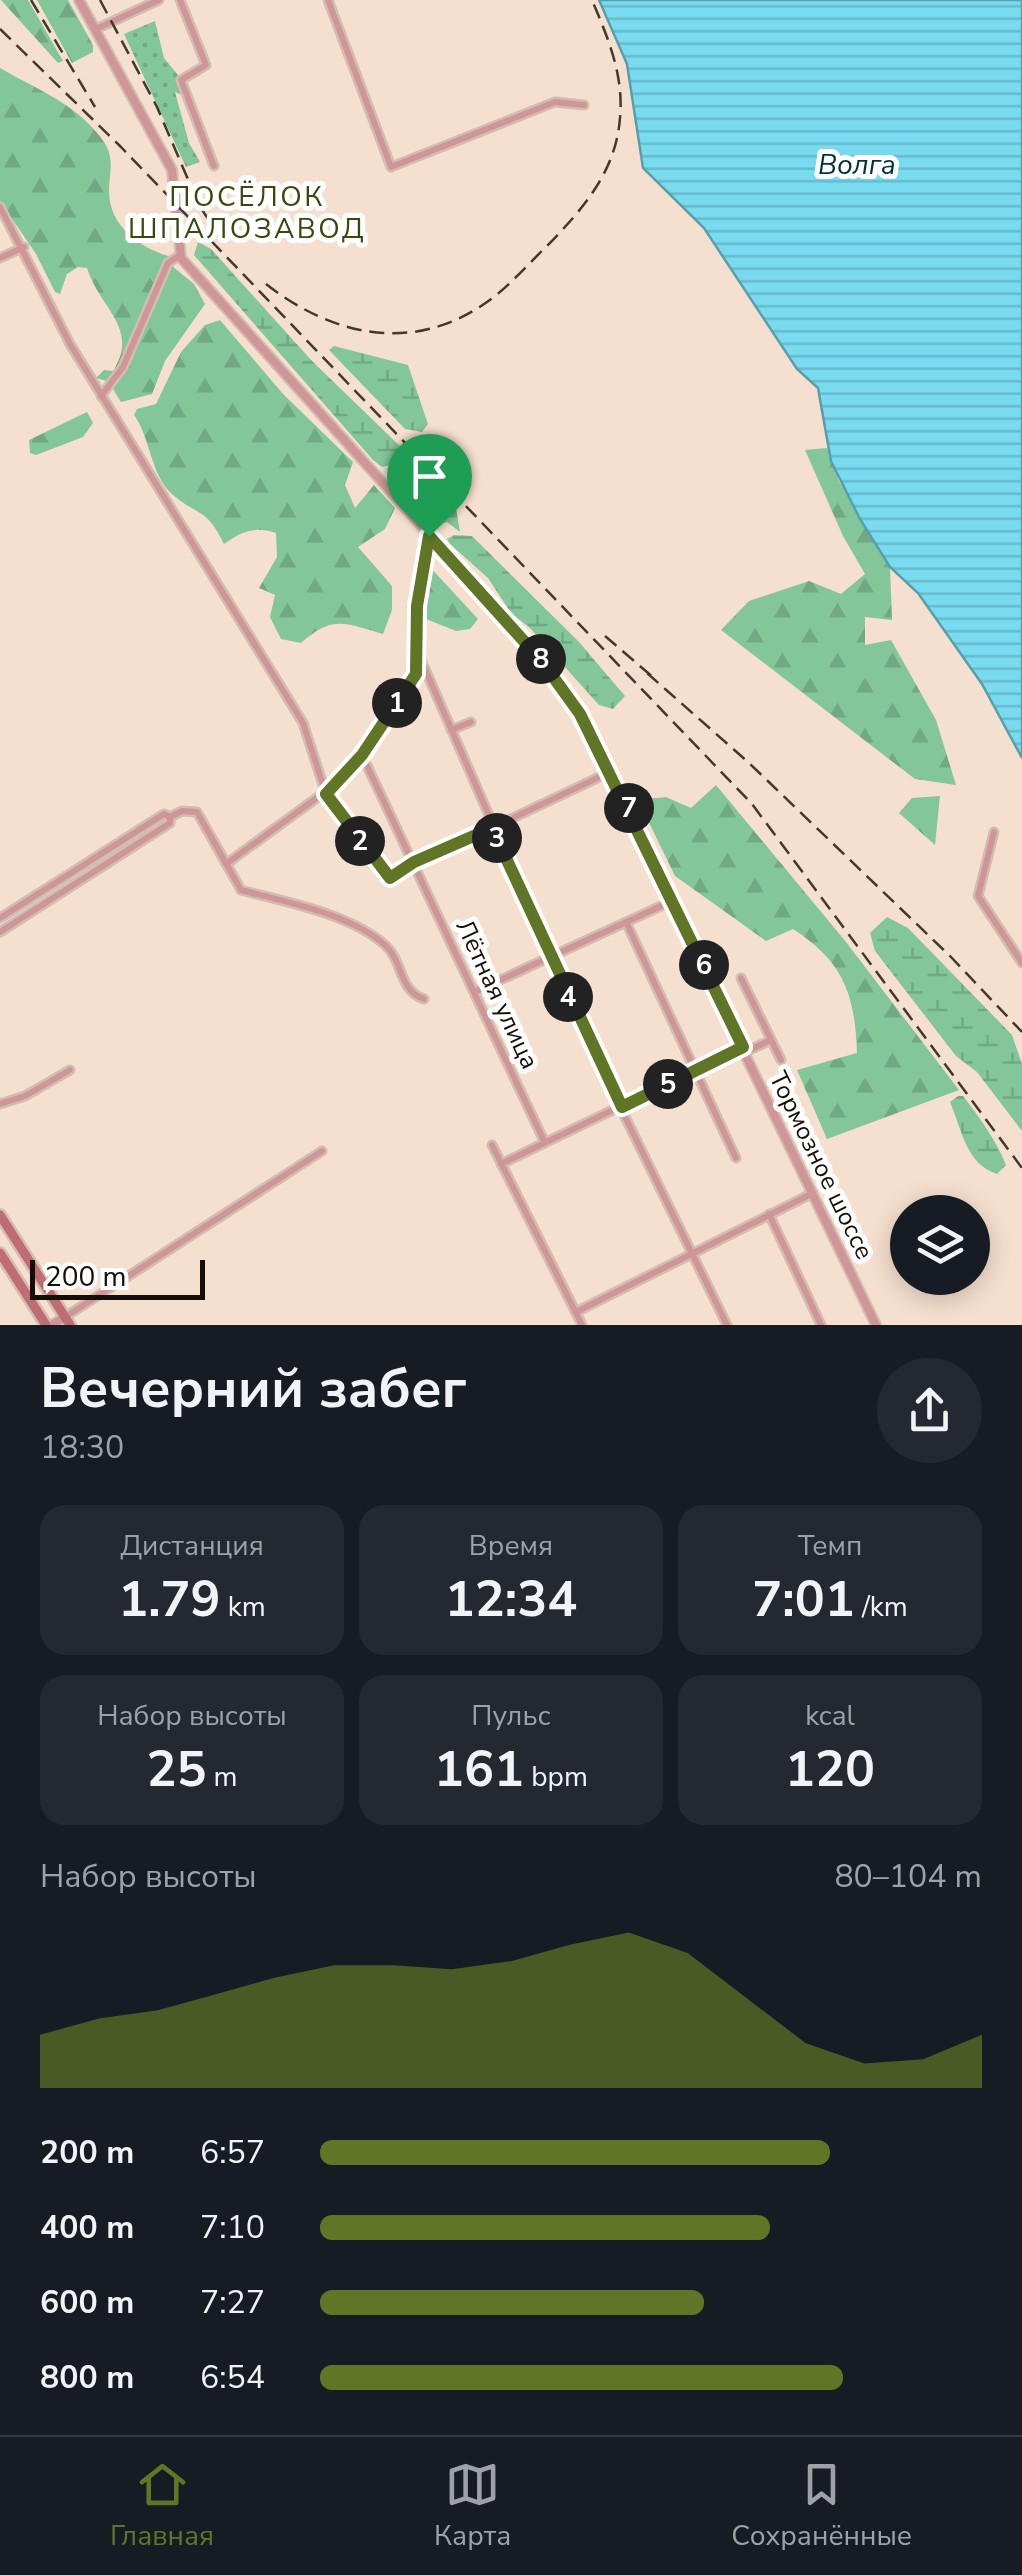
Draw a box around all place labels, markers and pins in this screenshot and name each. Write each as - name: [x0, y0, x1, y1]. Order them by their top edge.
- pin: [387, 434, 472, 537]
- pin: 8: [516, 634, 566, 684]
- pin: 1: [372, 678, 422, 728]
- pin: 7: [604, 783, 654, 833]
- pin: 3: [472, 813, 522, 863]
- pin: 2: [335, 816, 385, 866]
- pin: 6: [679, 940, 729, 990]
- pin: 4: [543, 972, 593, 1022]
- pin: 5: [643, 1059, 693, 1109]

